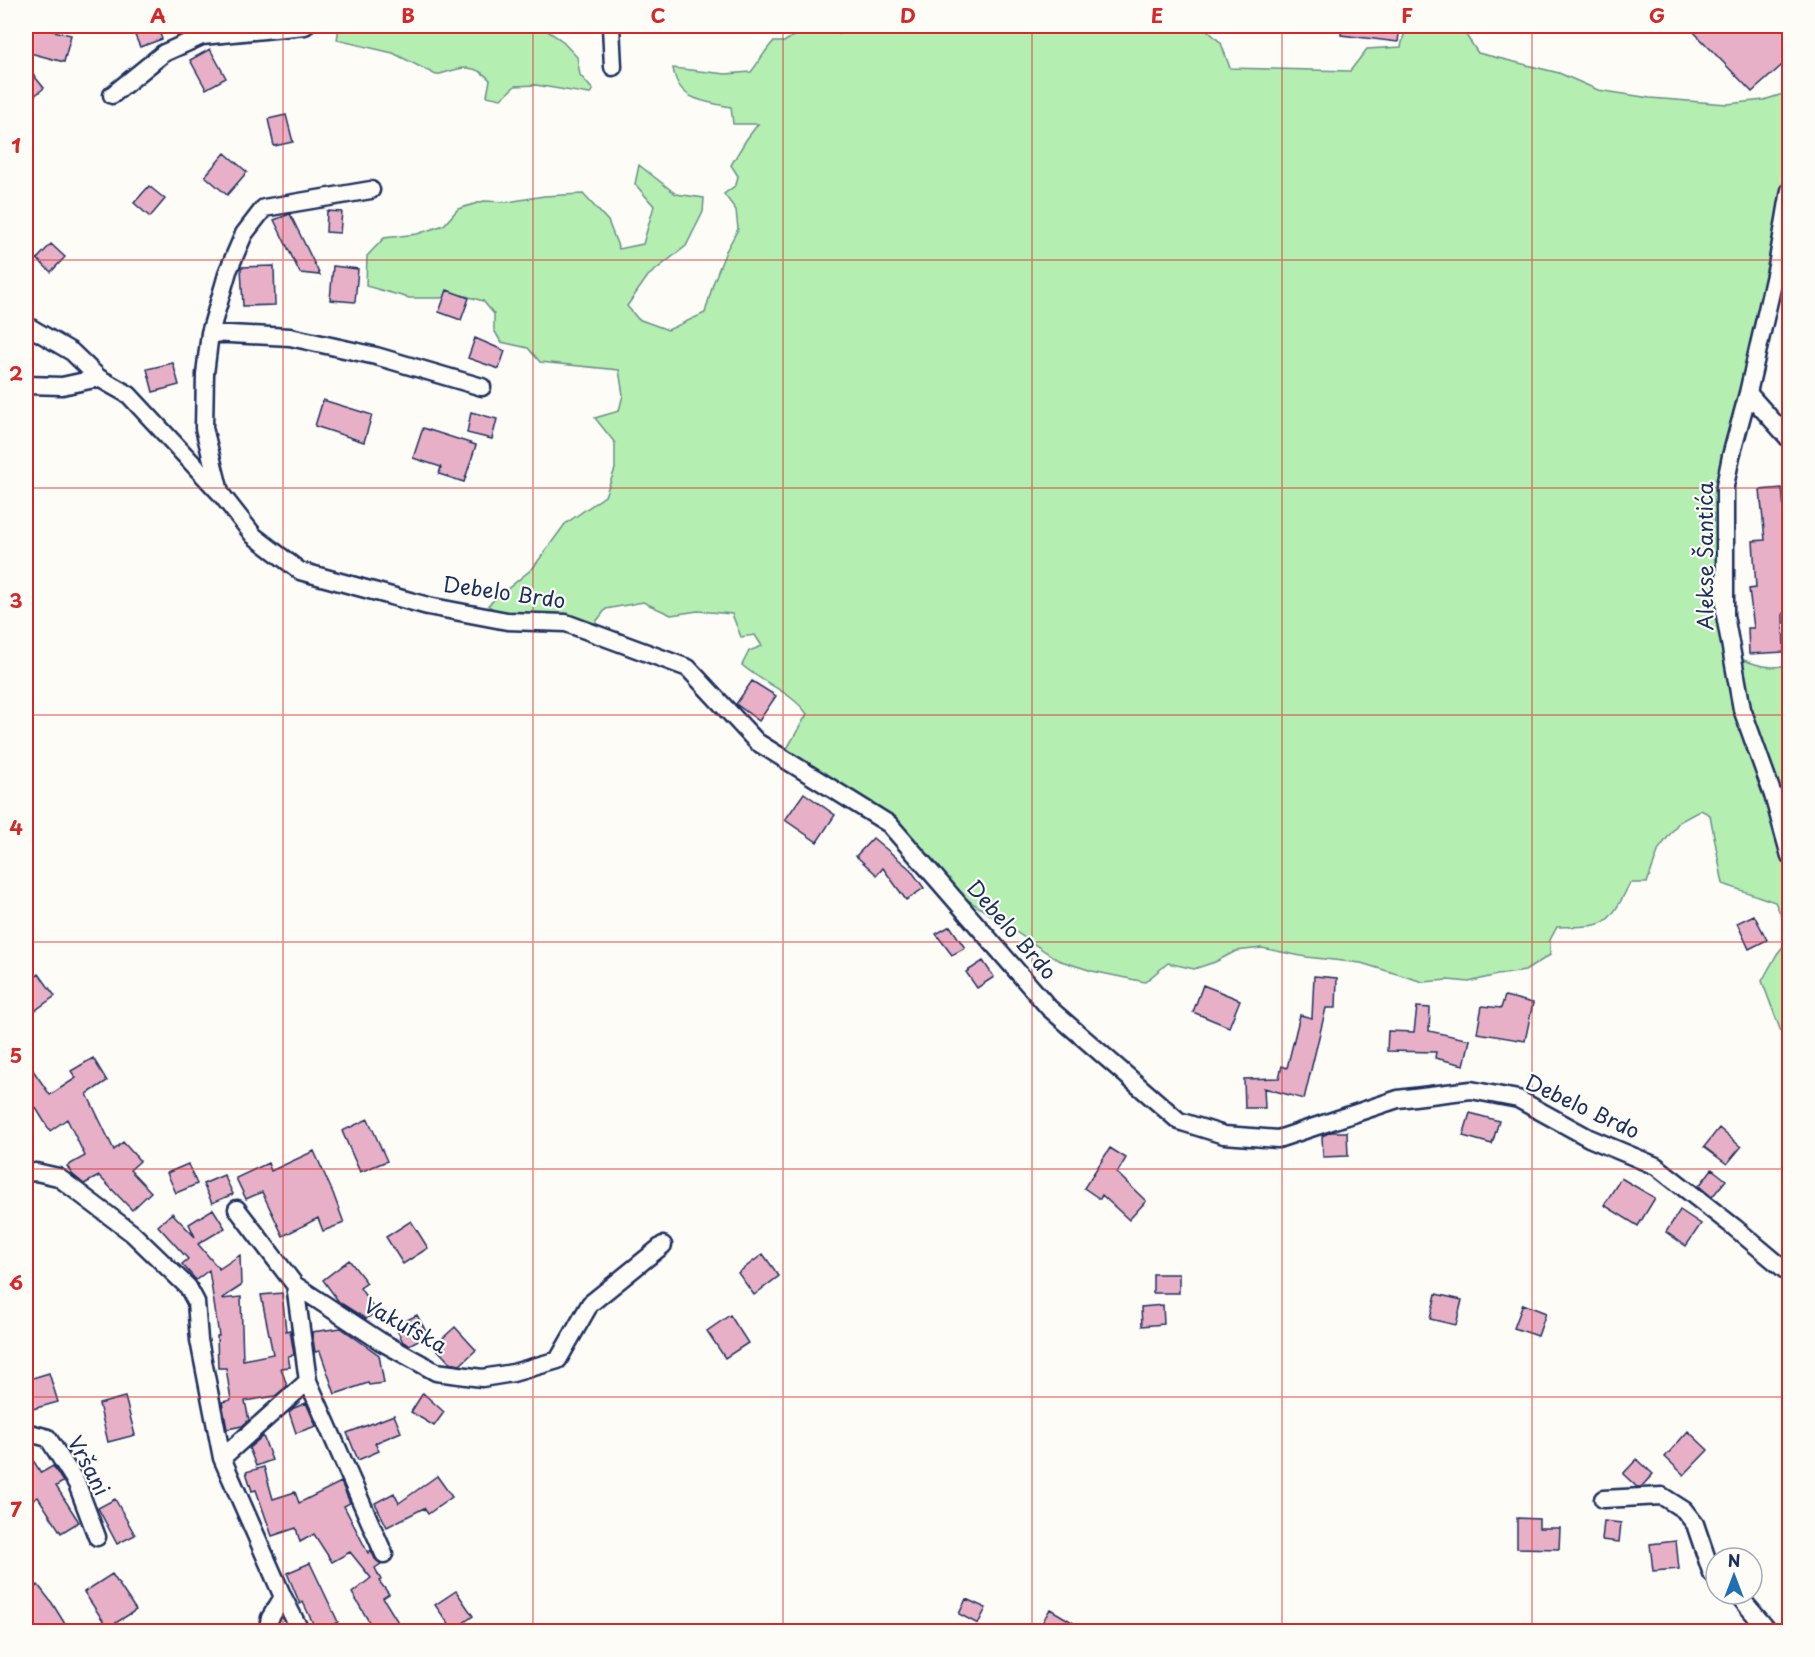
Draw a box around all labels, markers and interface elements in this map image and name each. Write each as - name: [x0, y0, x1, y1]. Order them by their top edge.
- text: A: [150, 0, 166, 30]
- text: B: [401, 0, 415, 30]
- text: C: [650, 0, 666, 30]
- text: D: [900, 0, 916, 30]
- text: E: [1151, 0, 1163, 30]
- text: F: [1401, 0, 1413, 30]
- text: G: [1649, 0, 1665, 30]
- text: 1: [11, 130, 21, 160]
- text: 2: [9, 358, 23, 388]
- street label: Alekse Šantića: [1688, 481, 1720, 630]
- street label: Debelo Brdo: [441, 567, 568, 615]
- text: 3: [9, 585, 23, 615]
- text: 4: [9, 812, 23, 842]
- street label: Debelo Brdo: [960, 871, 1065, 986]
- text: 5: [10, 1040, 22, 1070]
- street label: Debelo Brdo: [1520, 1065, 1646, 1146]
- text: 6: [9, 1267, 23, 1297]
- street label: Vakufska: [358, 1288, 454, 1360]
- street label: Vršani: [61, 1429, 119, 1501]
- text: 7: [10, 1494, 22, 1524]
- north arrow: [1704, 1546, 1764, 1606]
- text: N: [1728, 1548, 1740, 1572]

